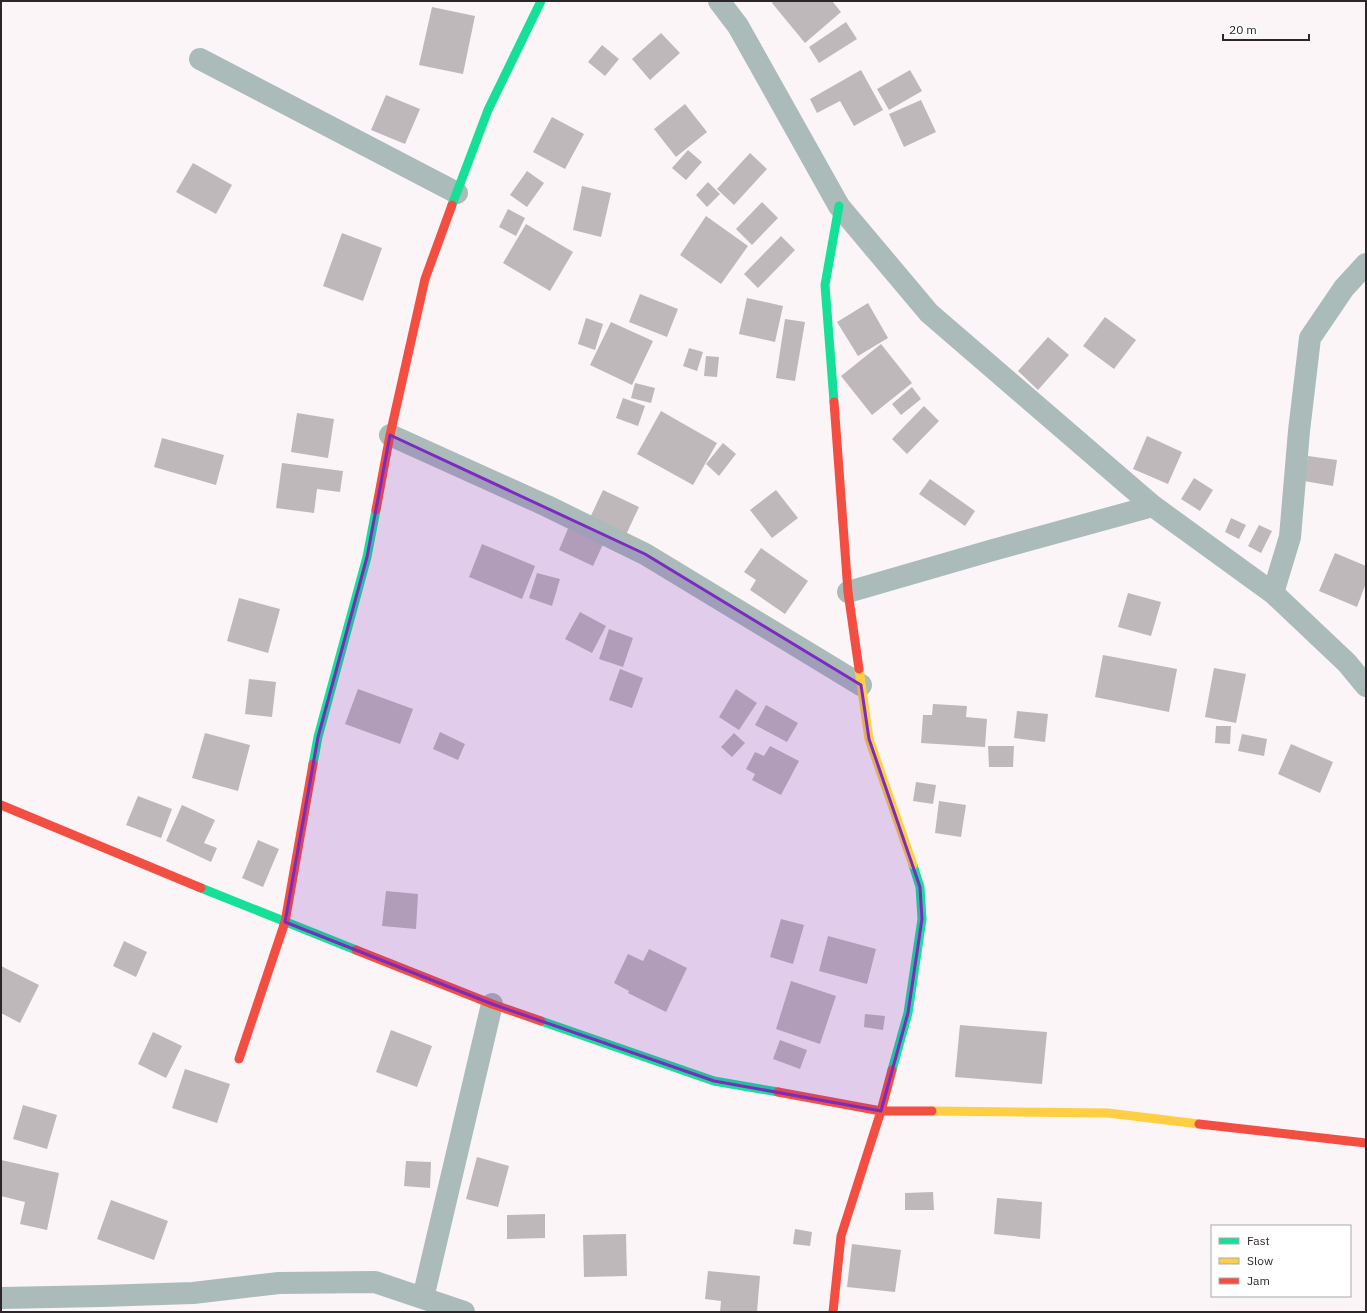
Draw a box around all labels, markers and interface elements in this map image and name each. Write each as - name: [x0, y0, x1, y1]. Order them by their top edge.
- scale bar: [1223, 16, 1309, 42]
- text: 20 m: [1229, 22, 1257, 37]
- legend: [1211, 1225, 1351, 1297]
- text: Fast: [1247, 1233, 1270, 1248]
- text: Slow: [1247, 1253, 1273, 1268]
- text: Jam: [1247, 1273, 1270, 1288]

